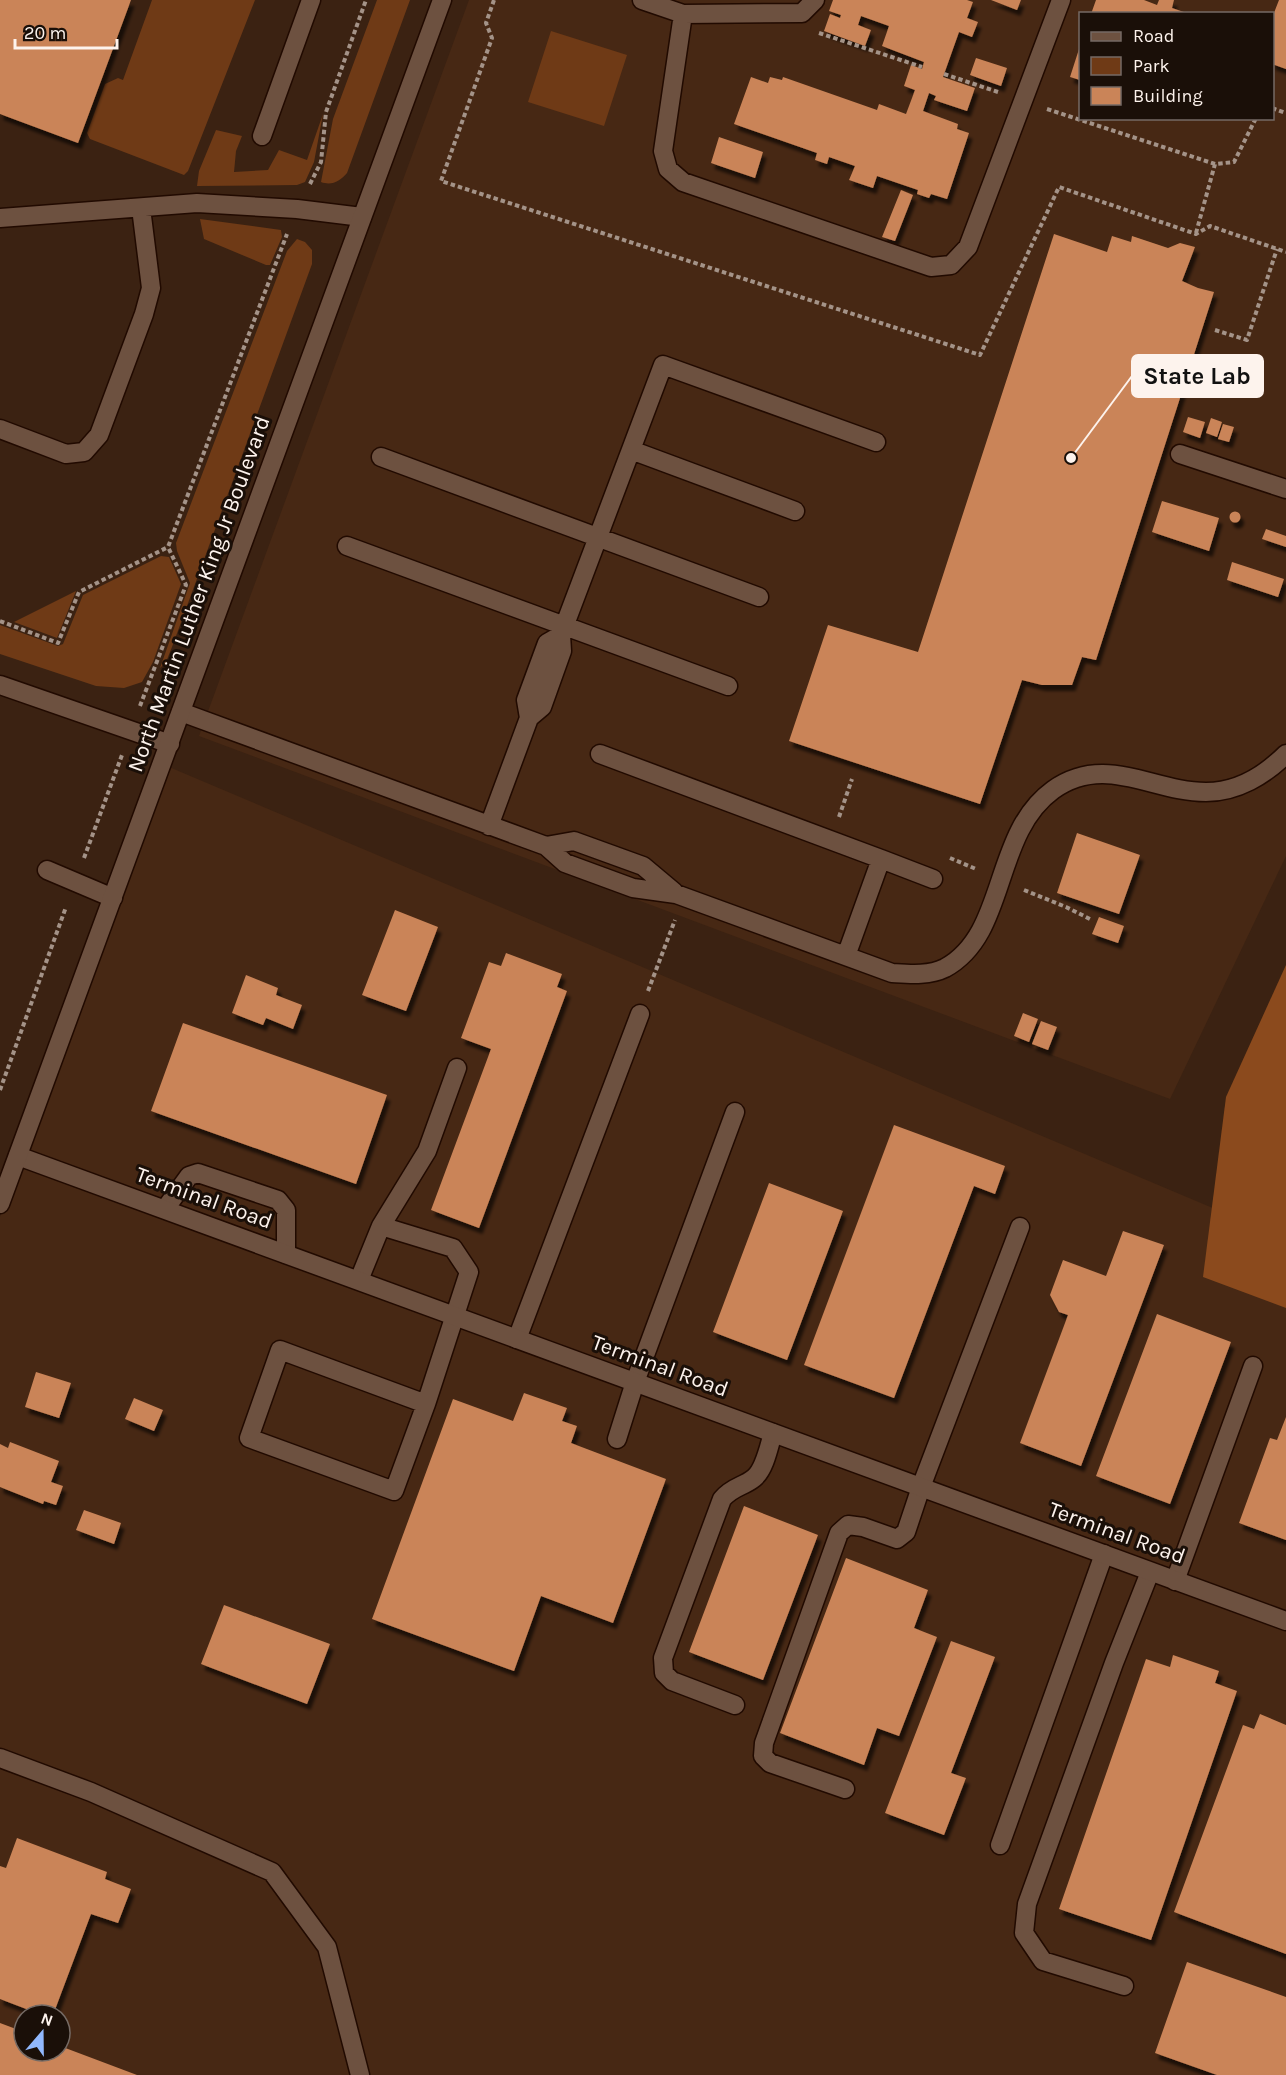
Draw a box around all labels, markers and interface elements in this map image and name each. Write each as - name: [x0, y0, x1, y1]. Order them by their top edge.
- scale bar: [15, 12, 117, 50]
- legend: [1079, 12, 1274, 120]
- text: 20 m: [24, 22, 66, 44]
- text: Road: [1133, 25, 1174, 47]
- text: Park: [1133, 55, 1170, 77]
- text: Building: [1133, 85, 1203, 107]
- callout: State Lab: [1132, 355, 1263, 397]
- text: State Lab: [1143, 362, 1251, 390]
- street label: North Martin Luther King Jr Boulevard: [122, 412, 276, 776]
- street label: Terminal Road: [132, 1161, 276, 1235]
- street label: Terminal Road: [588, 1329, 732, 1403]
- street label: Terminal Road: [1045, 1496, 1189, 1570]
- north arrow: [12, 2003, 72, 2063]
- text: N: [38, 2008, 56, 2030]

